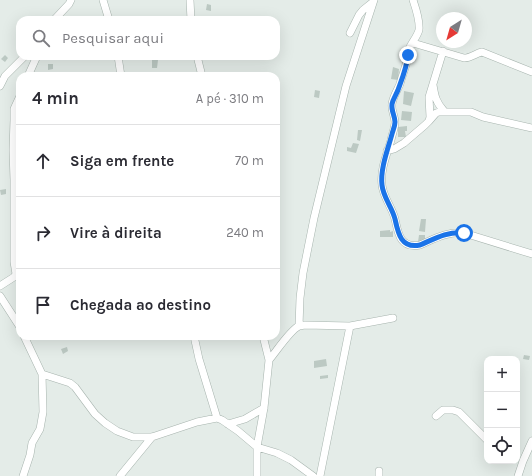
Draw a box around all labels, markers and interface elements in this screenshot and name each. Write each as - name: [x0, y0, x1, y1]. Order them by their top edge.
- north arrow: [436, 12, 472, 48]
- search box: [16, 16, 280, 60]
- icon: search: [30, 27, 52, 49]
- text: Pesquisar aqui: [62, 29, 164, 47]
- route end: [399, 46, 417, 64]
- text: 4 min: [32, 88, 79, 108]
- text: A pé · 310 m: [196, 91, 264, 106]
- icon: ahead: [32, 150, 54, 172]
- text: Siga em frente: [70, 152, 174, 170]
- text: 70 m: [235, 153, 264, 168]
- icon: right: [32, 222, 54, 244]
- text: Vire à direita: [70, 224, 162, 242]
- route start: [455, 224, 473, 242]
- text: 240 m: [226, 225, 264, 240]
- icon: arrive: [32, 294, 54, 316]
- text: Chegada ao destino: [70, 296, 211, 314]
- map controls: [484, 356, 520, 464]
- button: +: [484, 356, 520, 392]
- button: −: [484, 392, 520, 428]
- button: locate: [484, 428, 520, 464]

